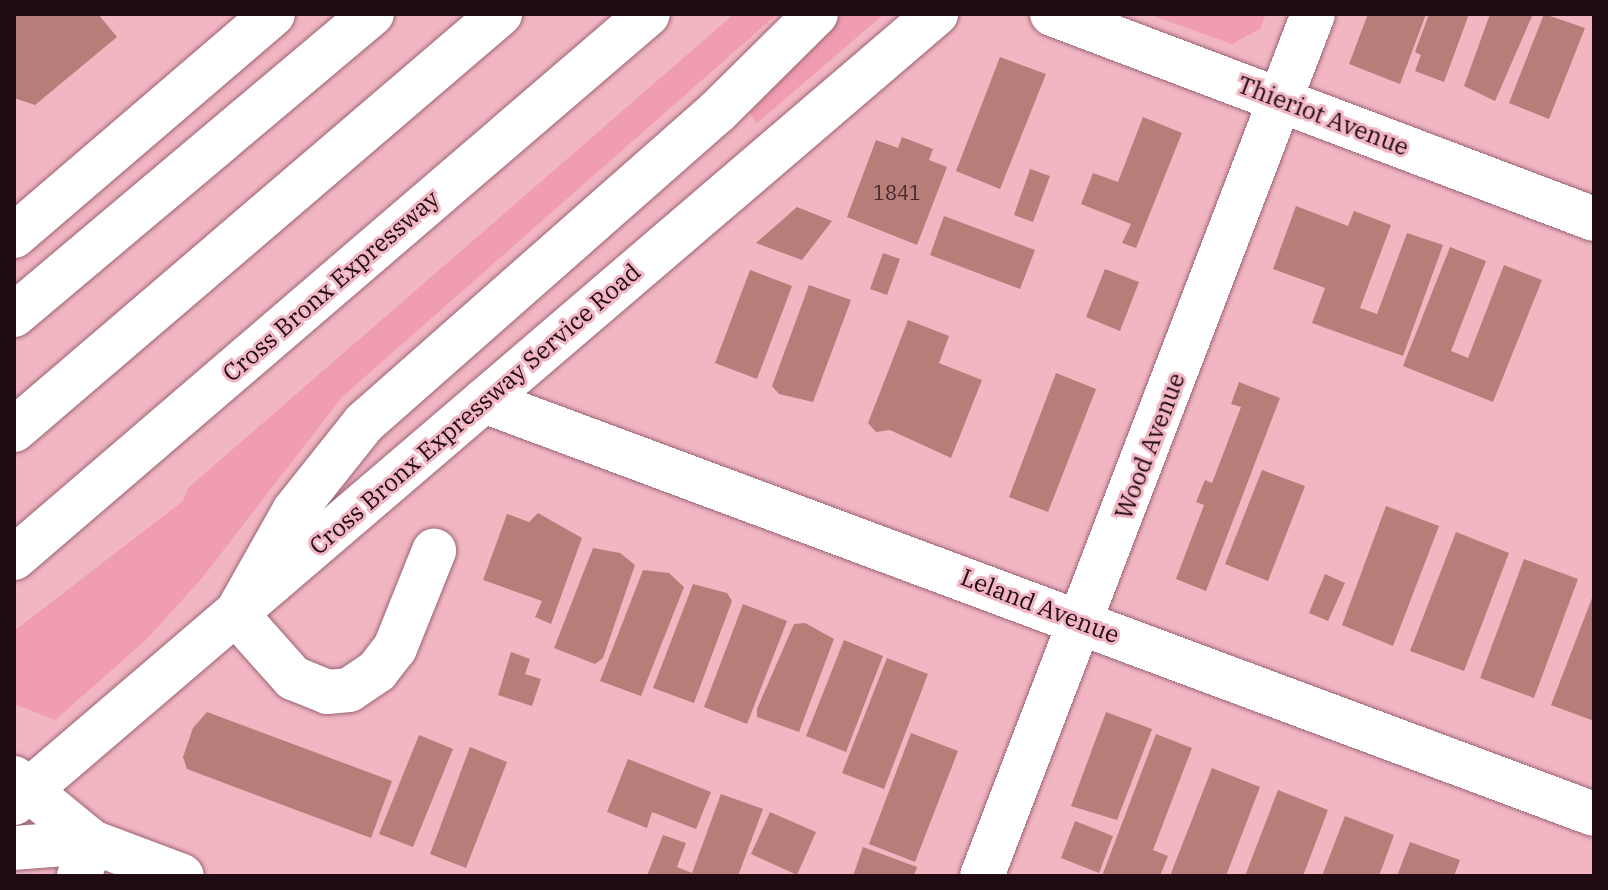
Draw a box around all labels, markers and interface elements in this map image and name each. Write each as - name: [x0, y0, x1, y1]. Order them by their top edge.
- street label: Thieriot Avenue: [1233, 70, 1413, 162]
- house number: 1841: [873, 180, 921, 204]
- street label: Cross Bronx Expressway: [217, 184, 445, 388]
- street label: Cross Bronx Expressway Service Road: [304, 257, 646, 561]
- street label: Wood Avenue: [1109, 369, 1191, 523]
- street label: Leland Avenue: [957, 563, 1123, 649]

